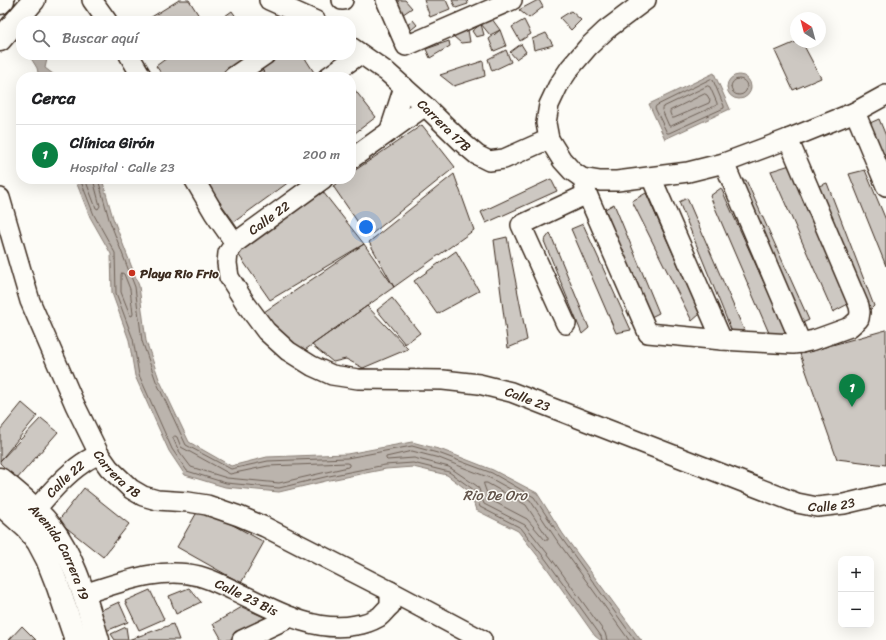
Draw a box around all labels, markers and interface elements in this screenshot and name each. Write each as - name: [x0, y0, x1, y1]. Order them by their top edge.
- north arrow: [790, 12, 826, 48]
- search box: [16, 16, 356, 60]
- text: Buscar aquí: [62, 25, 139, 51]
- icon: search: [30, 27, 52, 49]
- text: Cerca: [32, 83, 75, 113]
- street label: Carrera 17B: [412, 93, 477, 157]
- text: Clínica Girón: [70, 130, 154, 156]
- text: 1: [42, 143, 48, 166]
- text: 200 m: [303, 143, 340, 166]
- text: Hospital · Calle 23: [70, 156, 175, 179]
- street label: Calle 22: [243, 195, 295, 241]
- your location: [356, 217, 376, 237]
- place label: Playa Rio Frio: [140, 262, 219, 285]
- marker: Playa Rio Frio: [127, 268, 137, 278]
- pin: 1: [839, 374, 865, 407]
- street label: Calle 23: [503, 379, 554, 418]
- street label: Carrera 18: [88, 444, 145, 504]
- street label: Calle 22: [40, 454, 90, 503]
- water label: Rio De Oro: [463, 483, 529, 508]
- street label: Calle 23: [806, 490, 857, 519]
- street label: Avenida Carrera 19: [23, 497, 96, 603]
- map controls: [838, 556, 874, 628]
- button: +: [838, 556, 874, 592]
- street label: Calle 23 Bis: [211, 572, 283, 622]
- button: −: [838, 592, 874, 628]

